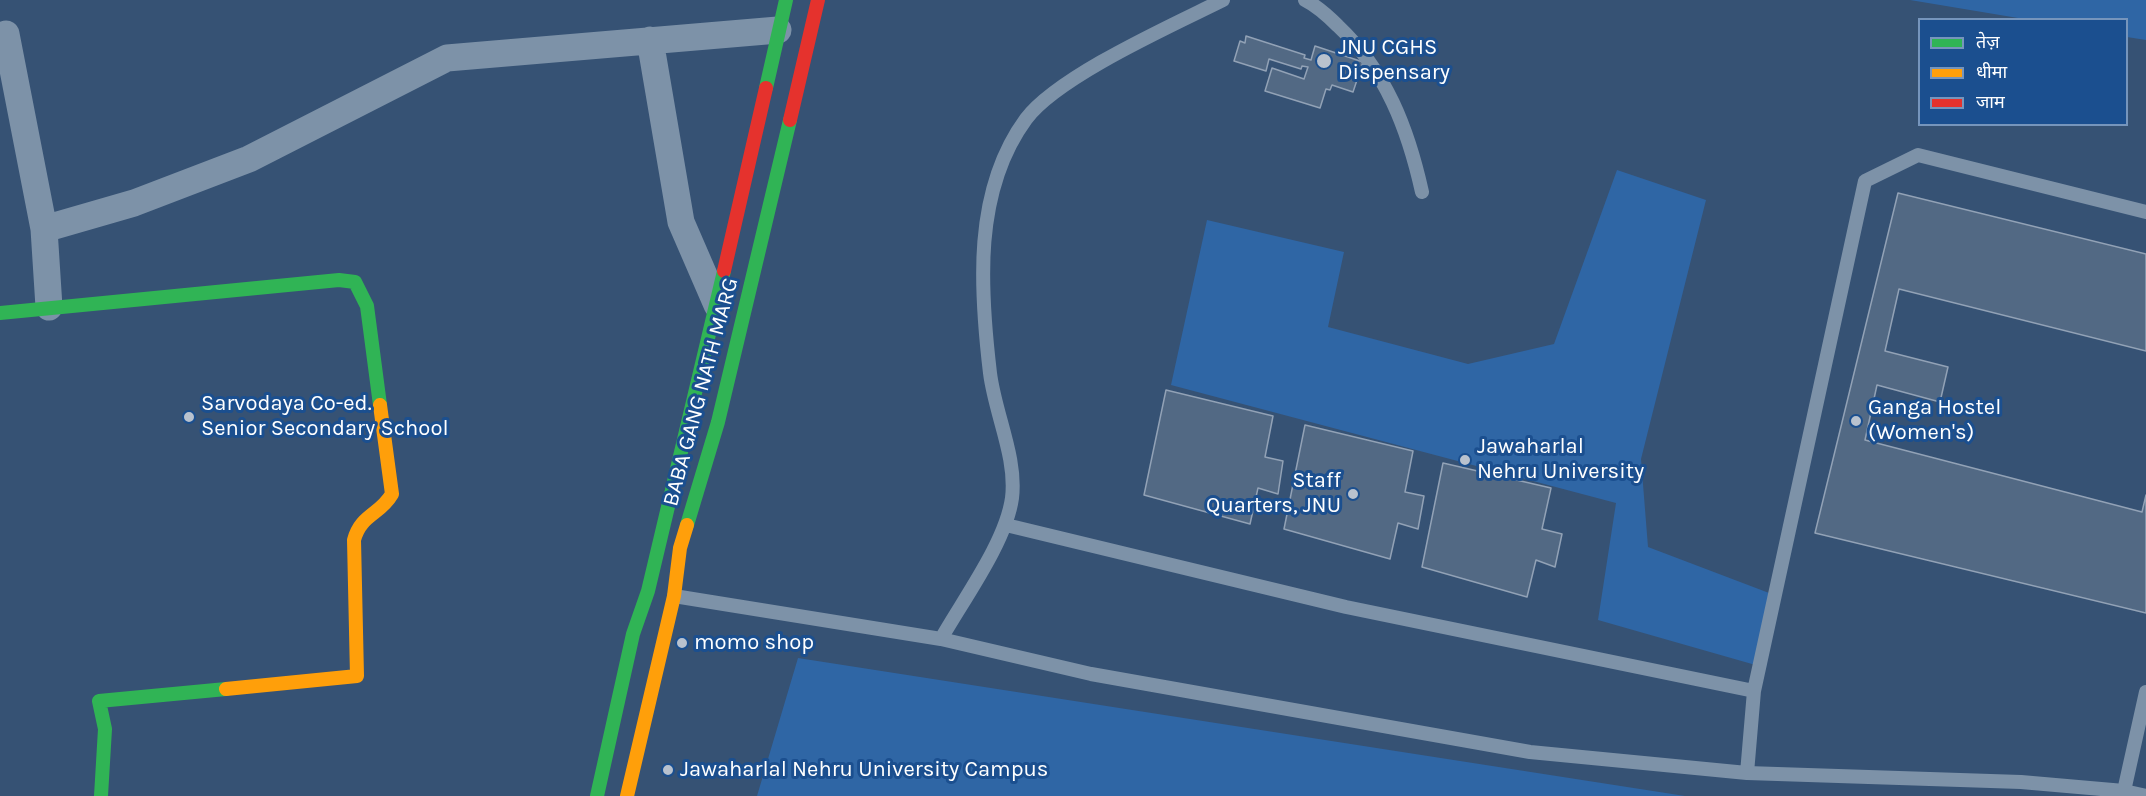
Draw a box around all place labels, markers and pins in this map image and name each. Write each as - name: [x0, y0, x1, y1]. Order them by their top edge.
- place label: JNU CGHS Dispensary: [1338, 35, 1450, 86]
- marker: JNU CGHS Dispensary: [1315, 52, 1333, 70]
- place label: Sarvodaya Co-ed. Senior Secondary School: [201, 391, 449, 442]
- place label: Ganga Hostel (Women's): [1868, 395, 2001, 446]
- marker: Sarvodaya Co-ed. Senior Secondary School: [182, 410, 196, 424]
- marker: Ganga Hostel (Women's): [1849, 414, 1863, 428]
- place label: Jawaharlal Nehru University: [1477, 434, 1644, 486]
- marker: Jawaharlal Nehru University: [1458, 453, 1472, 467]
- place label: Staff Quarters, JNU: [1206, 468, 1341, 520]
- marker: Staff Quarters, JNU: [1346, 487, 1360, 501]
- place label: momo shop: [694, 630, 814, 656]
- marker: momo shop: [675, 636, 689, 650]
- place label: Jawaharlal Nehru University Campus: [680, 757, 1048, 783]
- marker: Jawaharlal Nehru University Campus: [661, 763, 675, 777]

